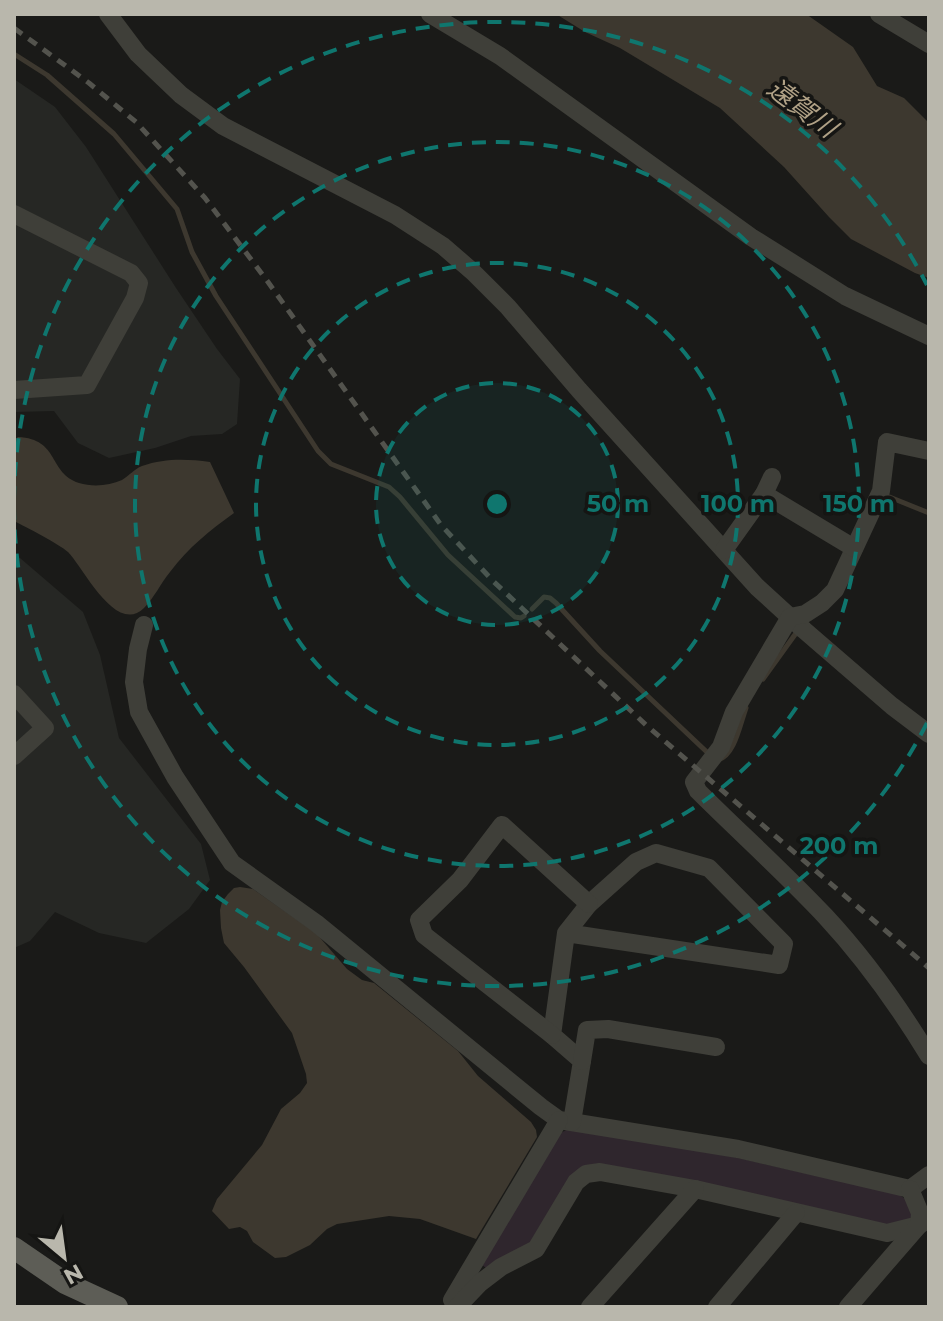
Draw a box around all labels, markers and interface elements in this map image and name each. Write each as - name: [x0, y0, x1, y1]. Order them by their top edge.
- water label: 遠賀川: [761, 72, 845, 146]
- text: 50 m: [587, 489, 649, 518]
- text: 100 m: [701, 489, 775, 518]
- text: 150 m: [823, 489, 895, 518]
- centre of rings: [483, 490, 511, 518]
- text: 200 m: [800, 831, 878, 860]
- north arrow: [24, 1217, 104, 1297]
- text: N: [59, 1258, 88, 1290]

